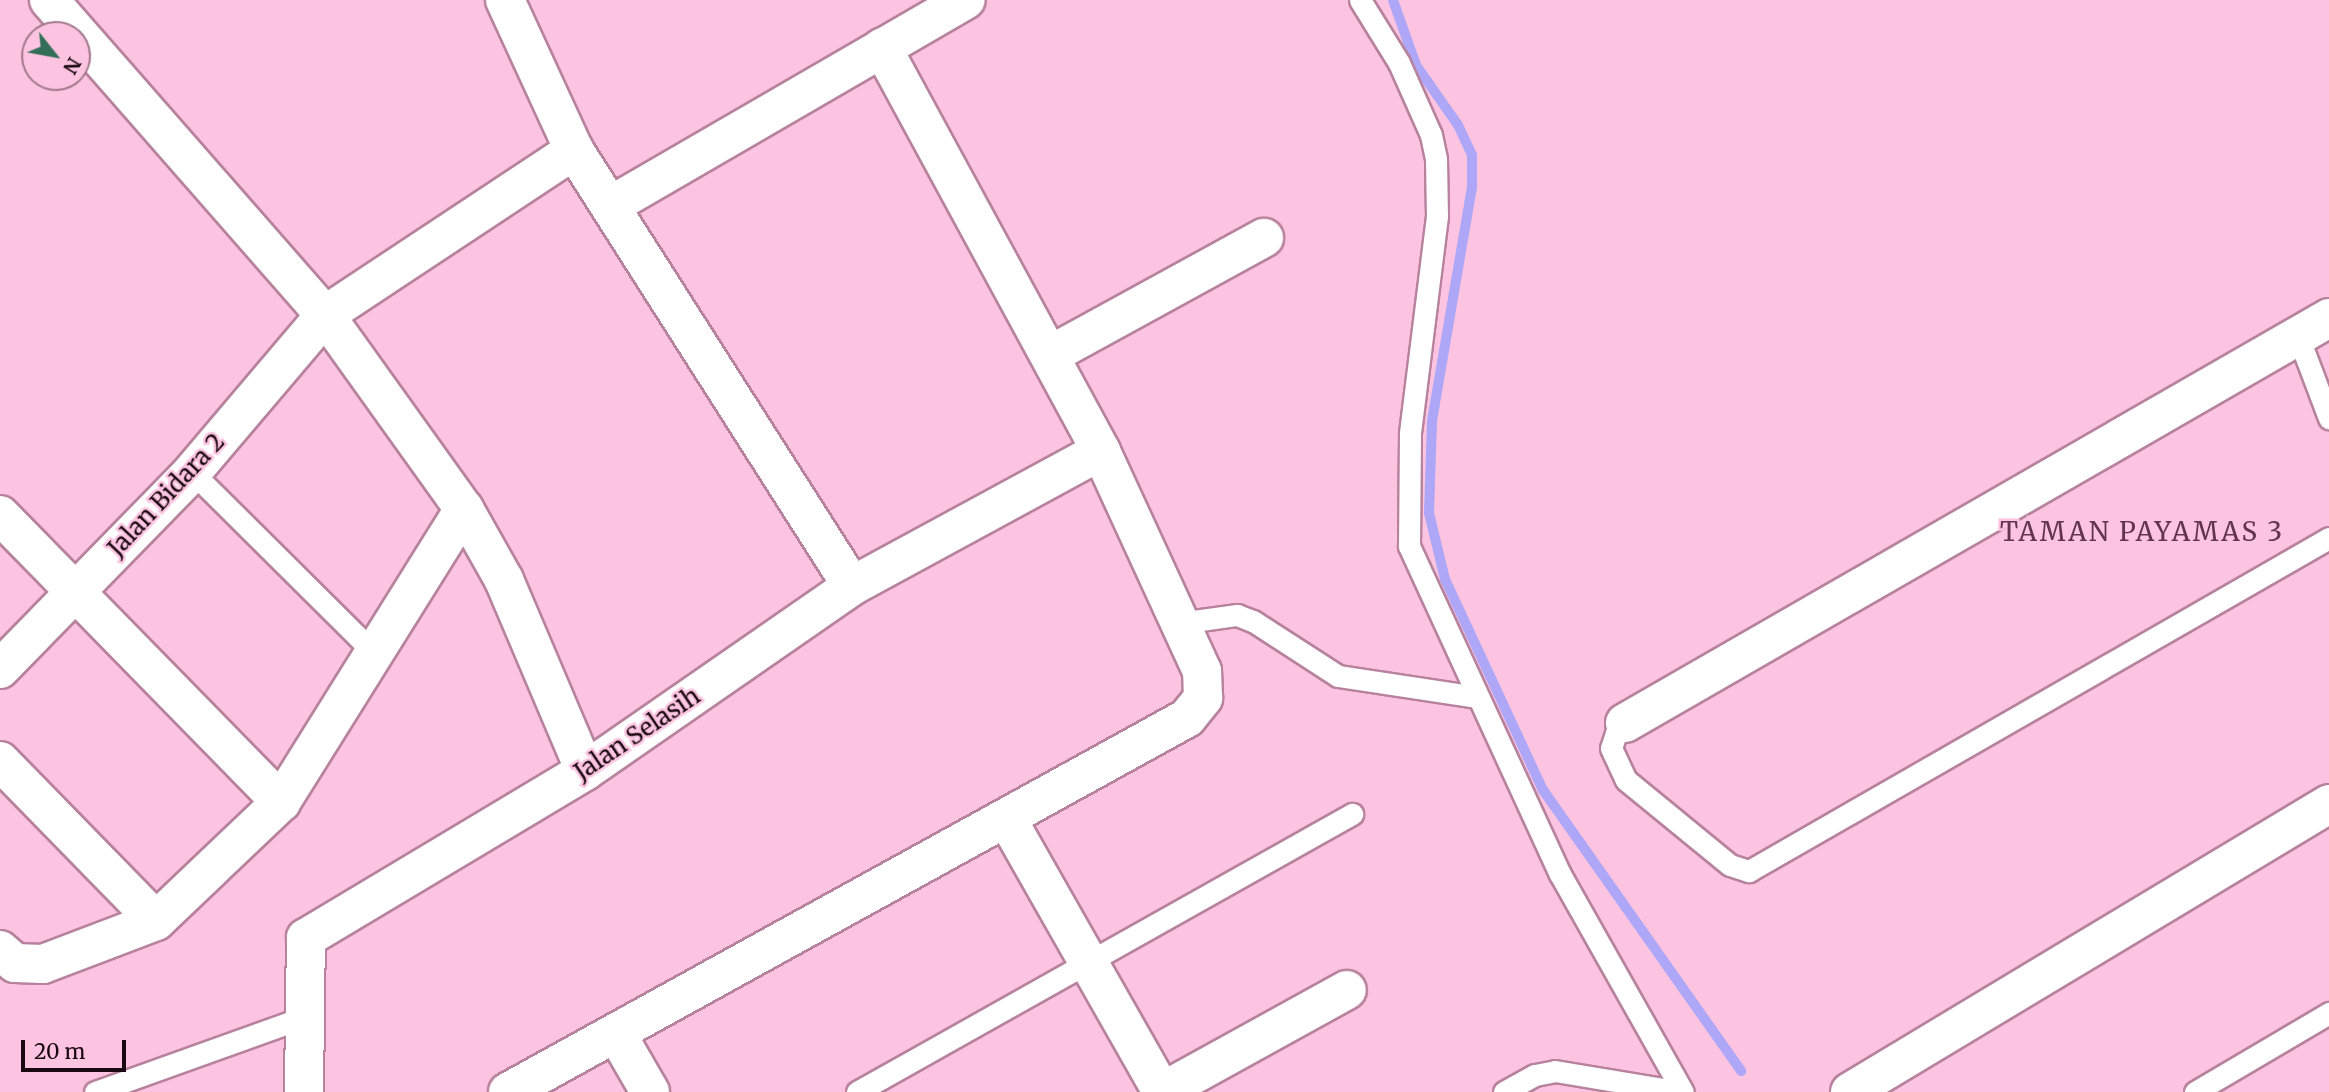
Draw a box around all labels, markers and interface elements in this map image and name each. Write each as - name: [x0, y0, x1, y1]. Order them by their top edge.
- north arrow: [21, 21, 91, 91]
- text: N: [58, 53, 86, 78]
- street label: Jalan Bidara 2: [102, 428, 230, 562]
- district label: TAMAN PAYAMAS 3: [2002, 516, 2282, 548]
- street label: Jalan Selasih: [569, 681, 705, 787]
- scale bar: [24, 1026, 130, 1070]
- text: 20 m: [34, 1038, 85, 1065]

